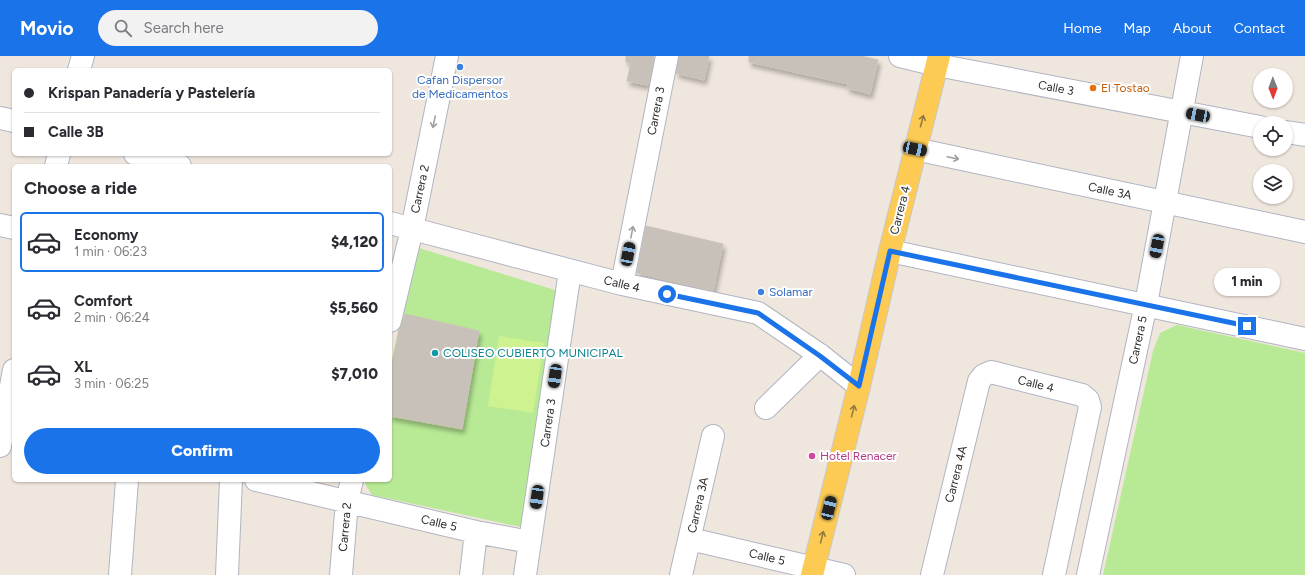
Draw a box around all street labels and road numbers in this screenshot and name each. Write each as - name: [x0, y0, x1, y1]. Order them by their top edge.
- street label: Calle 3: [1037, 78, 1075, 98]
- street label: Carrera 3: [644, 86, 668, 136]
- street label: Carrera 2: [408, 163, 432, 215]
- street label: Calle 3A: [1087, 180, 1133, 202]
- street label: Carrera 4: [887, 184, 913, 236]
- street label: Calle 4: [602, 273, 642, 295]
- street label: Carrera 5: [1126, 314, 1150, 366]
- street label: Calle 4: [1016, 373, 1056, 395]
- street label: Carrera 3: [538, 398, 558, 448]
- street label: Carrera 4A: [942, 444, 970, 504]
- street label: Carrera 3A: [685, 476, 711, 534]
- street label: Carrera 2: [336, 502, 354, 552]
- street label: Calle 5: [420, 512, 458, 534]
- street label: Calle 5: [748, 546, 786, 568]

